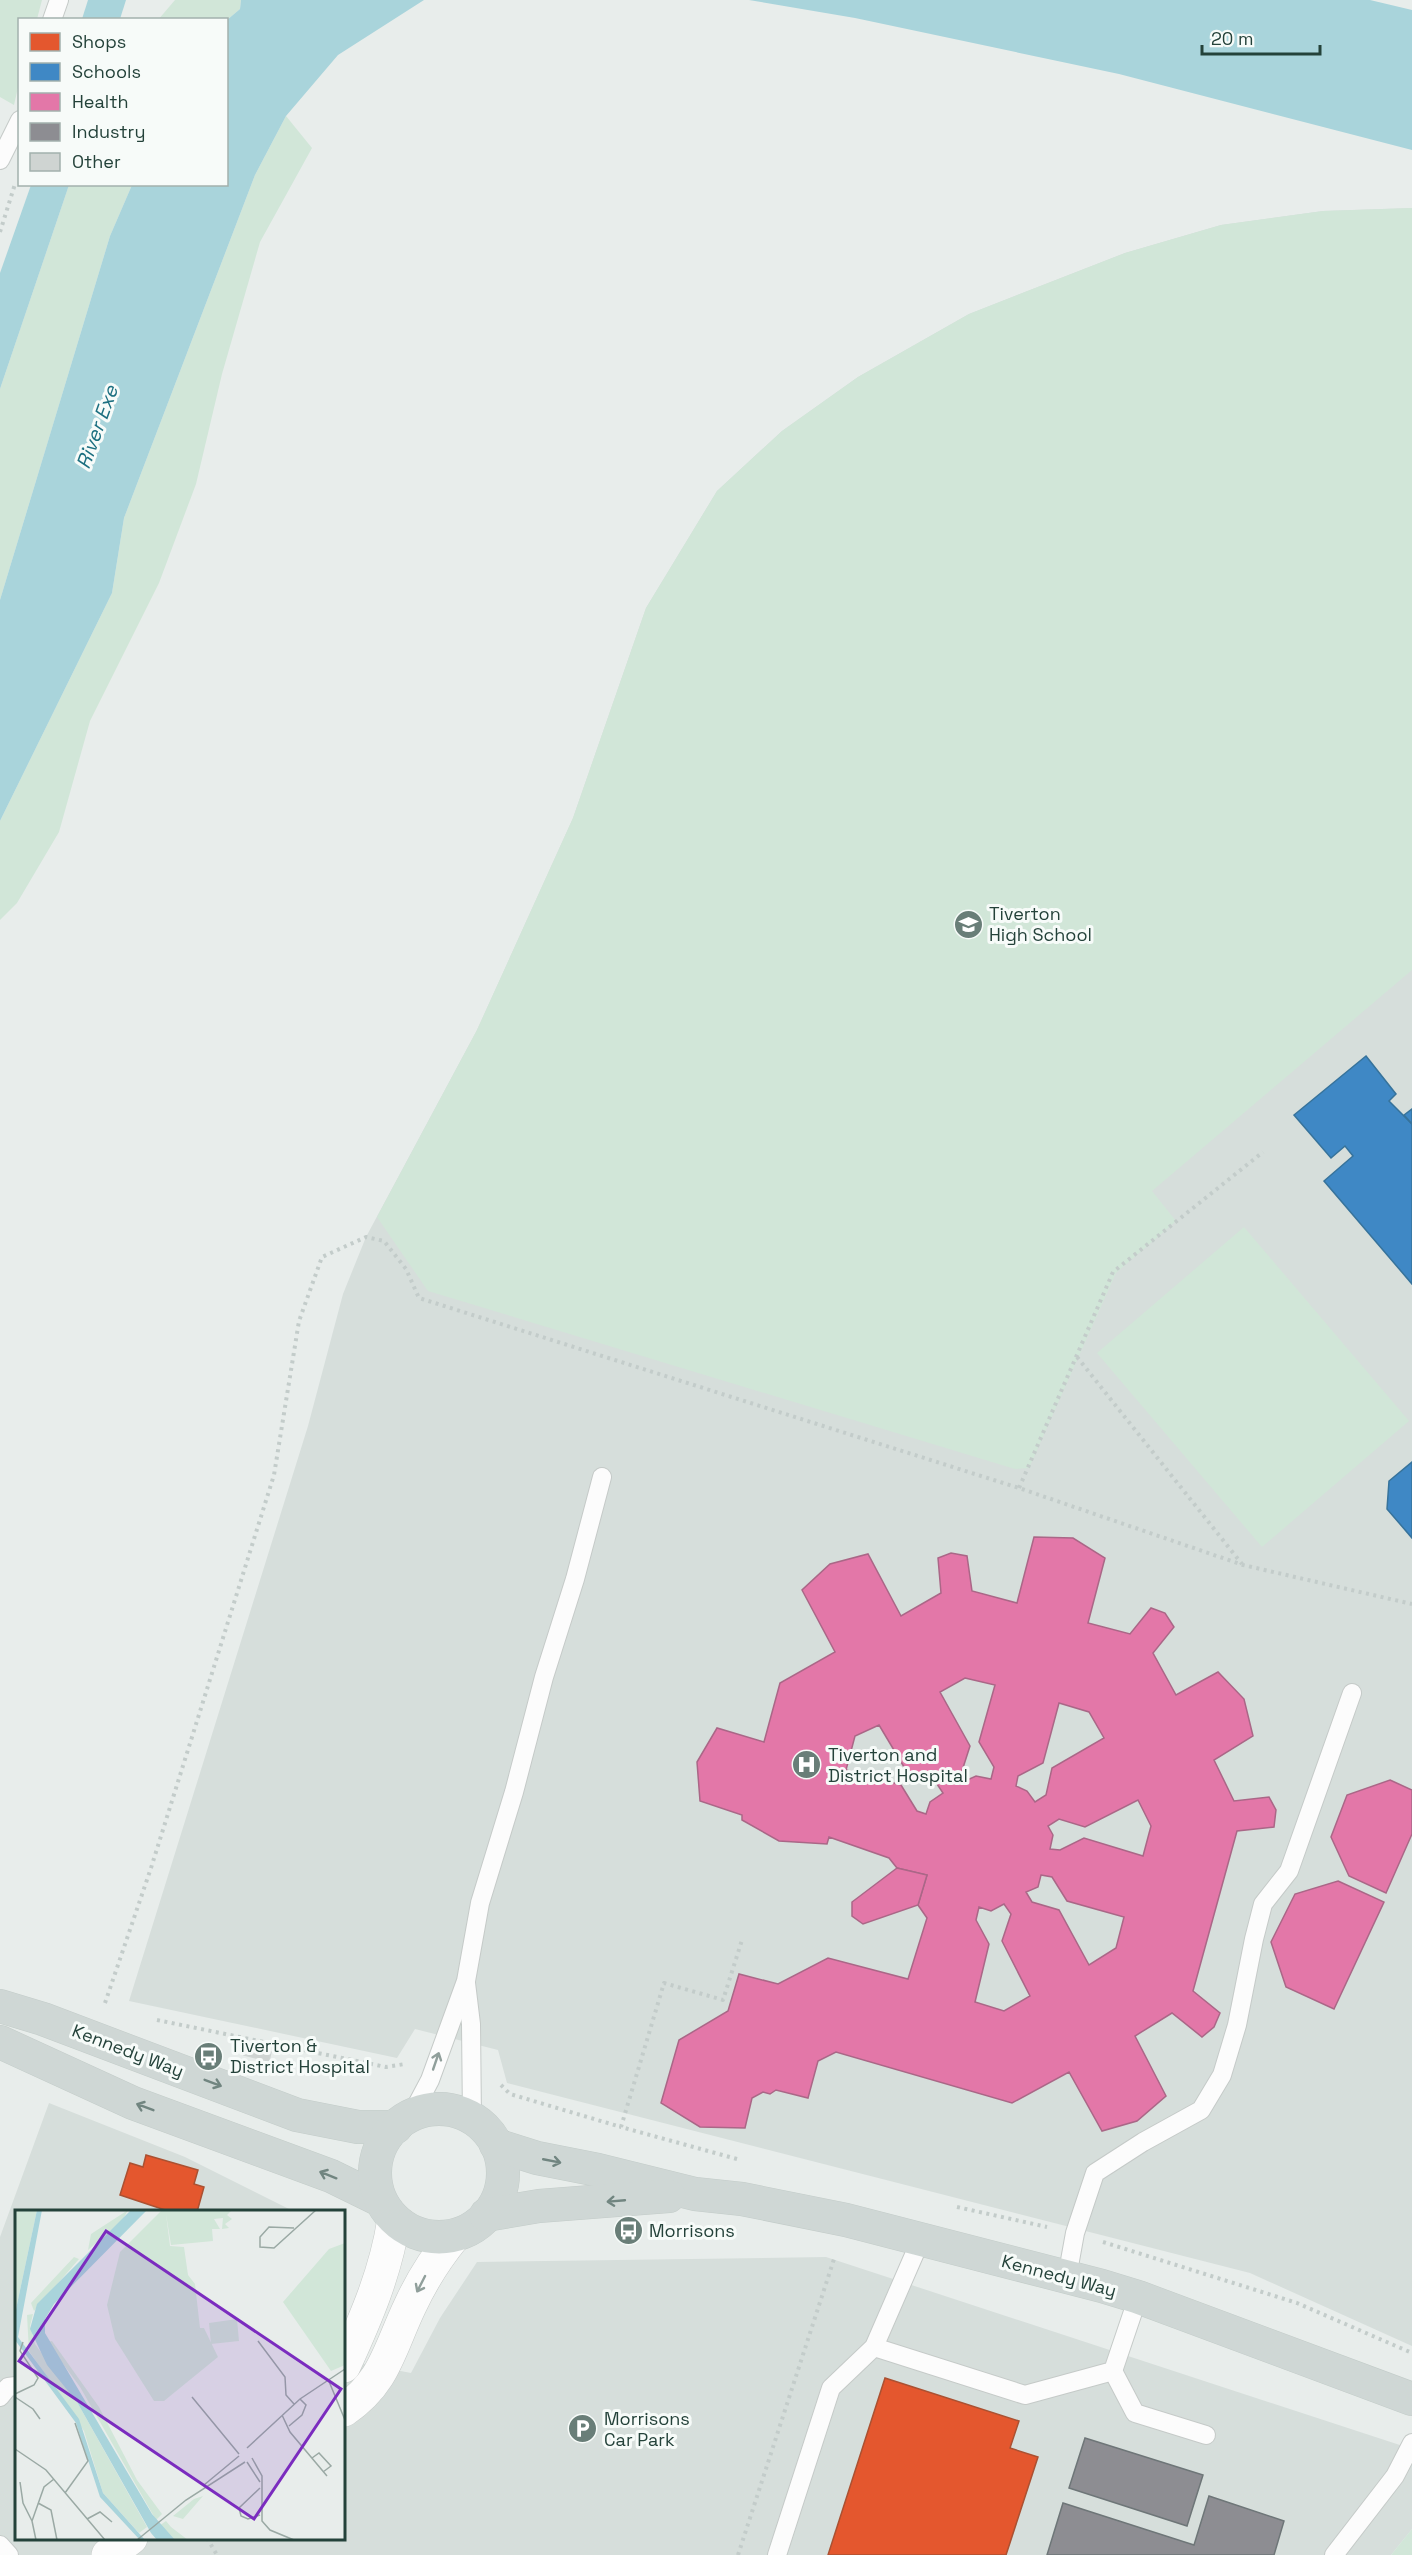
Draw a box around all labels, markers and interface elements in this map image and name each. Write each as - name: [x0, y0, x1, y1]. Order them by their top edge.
- legend: [18, 18, 228, 186]
- scale bar: [1202, 18, 1320, 56]
- text: 20 m: [1211, 27, 1254, 50]
- text: Shops: [72, 30, 126, 53]
- text: Schools: [72, 60, 141, 83]
- text: Health: [72, 90, 129, 113]
- text: Industry: [72, 120, 145, 143]
- text: Other: [72, 150, 121, 173]
- water label: River Exe: [70, 381, 124, 472]
- place label: Tiverton High School: [989, 902, 1092, 946]
- school or university icon: Tiverton High School: [952, 908, 984, 940]
- place label: Tiverton and District Hospital: [828, 1743, 968, 1787]
- hospital icon: Tiverton and District Hospital: [791, 1749, 823, 1781]
- street label: Kennedy Way: [69, 2019, 187, 2082]
- place label: Tiverton & District Hospital: [230, 2034, 370, 2078]
- bus stop icon: Tiverton & District Hospital: [193, 2040, 225, 2072]
- one-way arrow: [432, 2052, 443, 2071]
- one-way arrow: [203, 2078, 222, 2089]
- one-way arrow: [136, 2101, 155, 2112]
- one-way arrow: [542, 2156, 562, 2167]
- one-way arrow: [319, 2169, 337, 2180]
- one-way arrow: [606, 2196, 626, 2207]
- inset map: [15, 2210, 345, 2540]
- bus stop icon: Morrisons: [612, 2215, 644, 2247]
- place label: Morrisons: [649, 2219, 735, 2242]
- street label: Kennedy Way: [999, 2249, 1119, 2302]
- one-way arrow: [415, 2274, 426, 2292]
- place label: Morrisons Car Park: [604, 2407, 690, 2451]
- parking icon: Morrisons Car Park: [567, 2413, 599, 2445]

